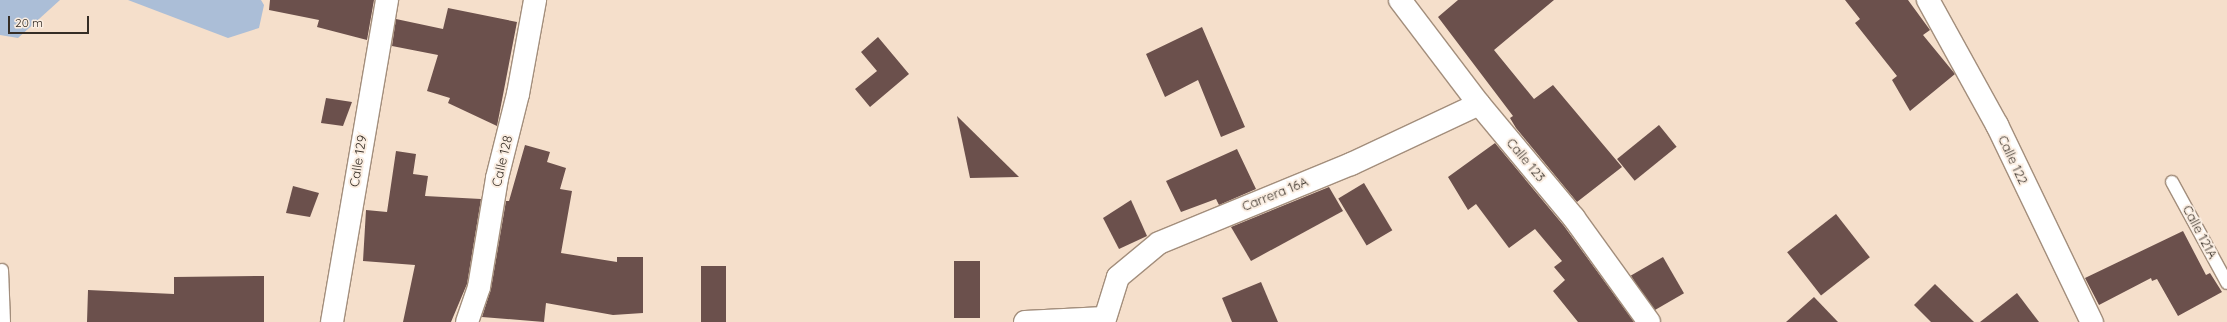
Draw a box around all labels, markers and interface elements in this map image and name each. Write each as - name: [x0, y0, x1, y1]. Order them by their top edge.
- scale bar: [10, 8, 91, 34]
- text: 20 m: [15, 15, 43, 30]
- street label: Calle 122: [1995, 133, 2031, 187]
- street label: Calle 129: [346, 134, 370, 188]
- street label: Calle 128: [489, 134, 515, 188]
- street label: Calle 123: [1503, 135, 1549, 185]
- street label: Carrera 16A: [1240, 174, 1310, 214]
- street label: Calle 121A: [2179, 203, 2221, 261]

